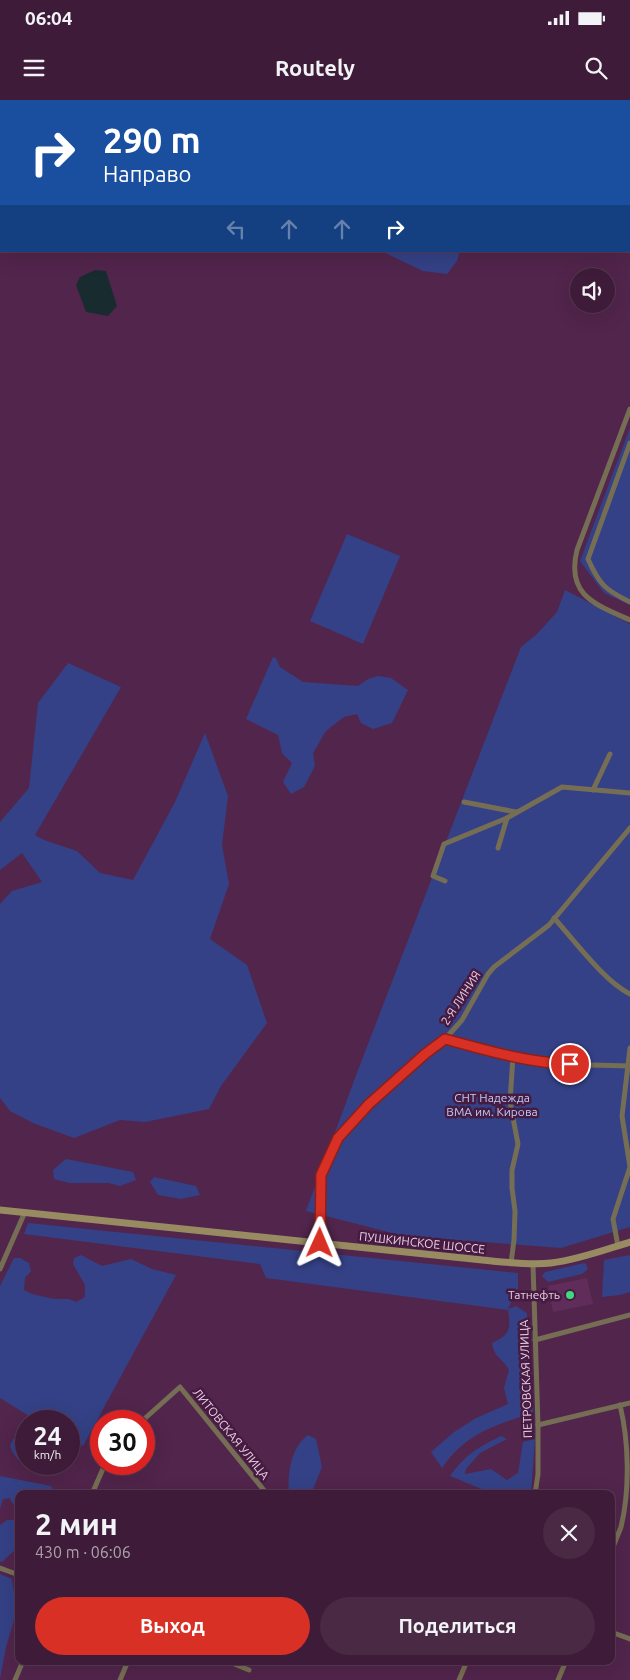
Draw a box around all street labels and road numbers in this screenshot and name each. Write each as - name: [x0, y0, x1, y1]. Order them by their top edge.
- street label: 2-Я ЛИНИЯ: [438, 968, 483, 1027]
- street label: ПУШКИНСКОЕ ШОССЕ: [359, 1229, 486, 1256]
- street label: ПЕТРОВСКАЯ УЛИЦА: [517, 1319, 534, 1438]
- street label: ЛИТОВСКАЯ УЛИЦА: [191, 1386, 272, 1482]

